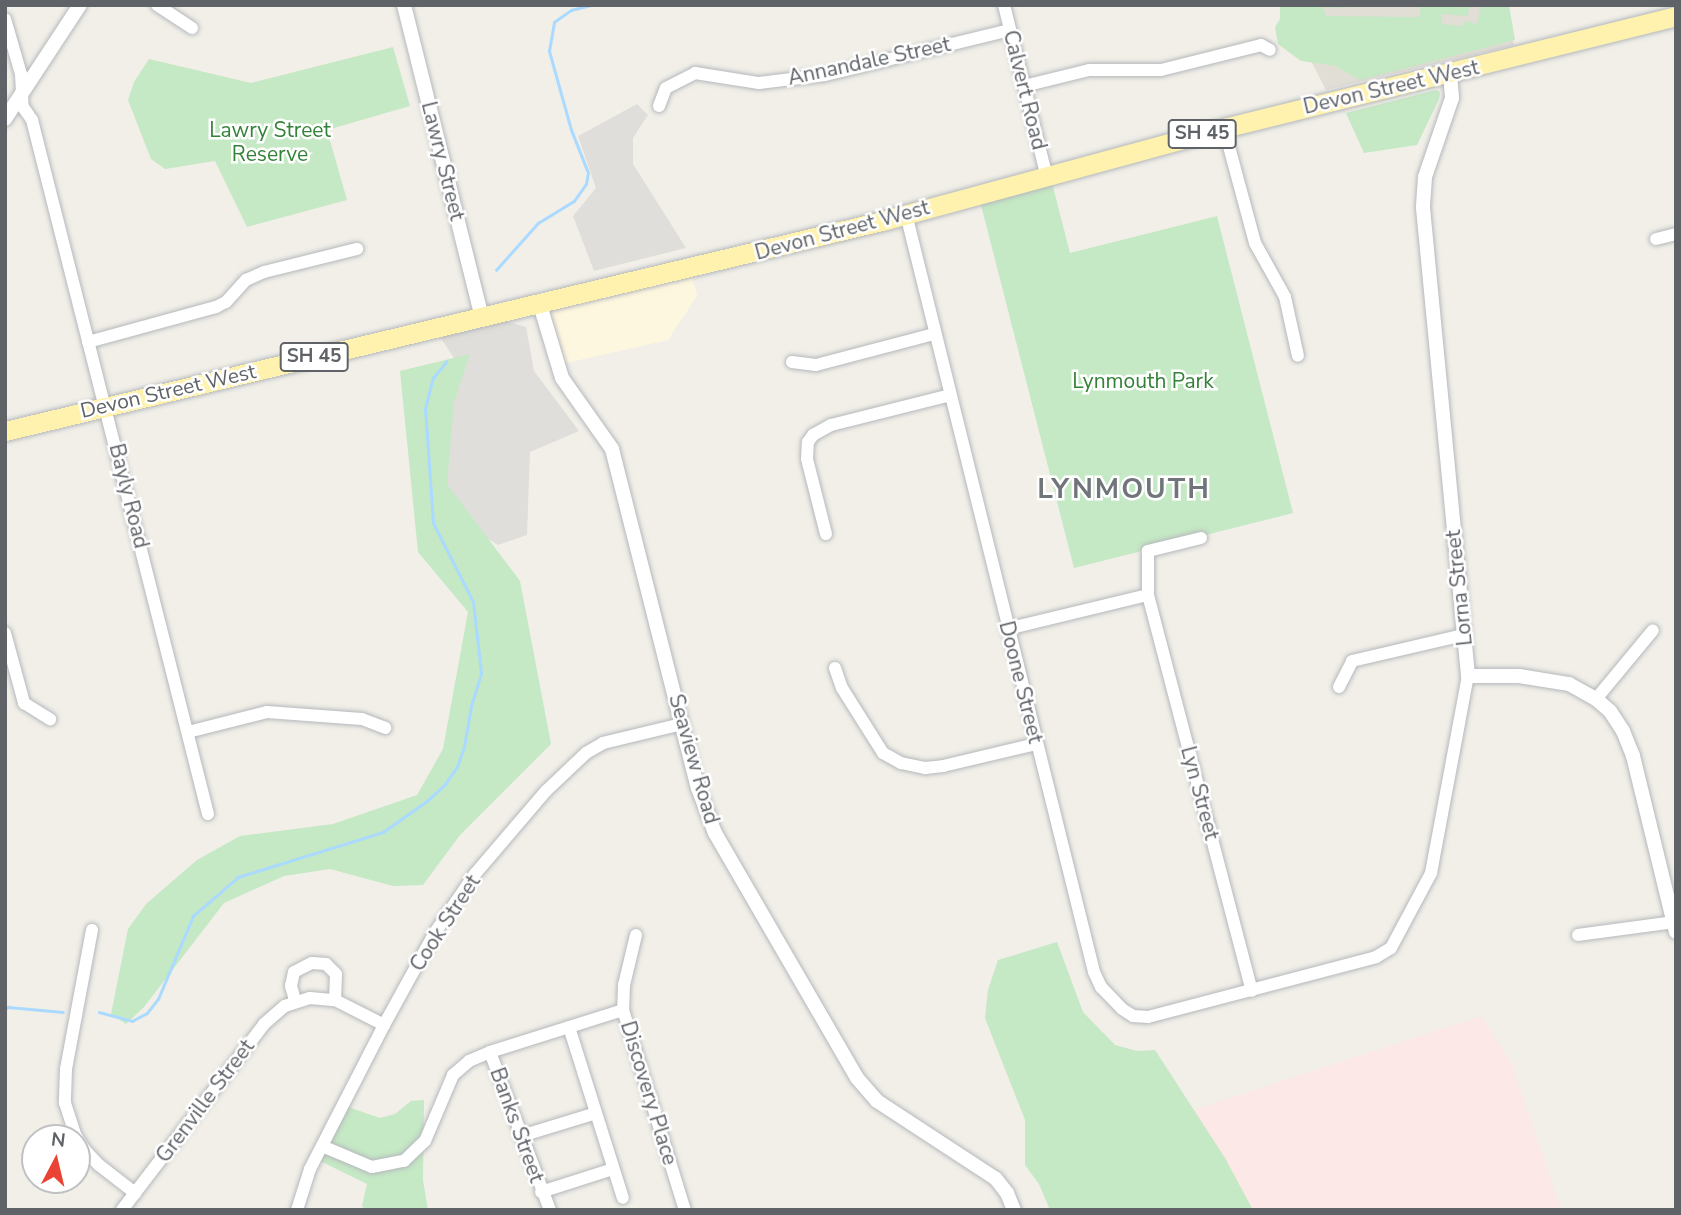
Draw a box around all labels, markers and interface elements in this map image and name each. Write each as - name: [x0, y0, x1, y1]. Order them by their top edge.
- street label: Calvert Road: [998, 28, 1052, 152]
- street label: Annandale Street: [785, 31, 953, 91]
- street label: Devon Street West: [1301, 55, 1481, 119]
- street label: Lawry Street: [416, 99, 470, 223]
- park label: Lawry Street Reserve: [209, 117, 331, 167]
- road number: SH 45: [1167, 118, 1237, 150]
- street label: Devon Street West: [752, 195, 932, 265]
- road number: SH 45: [279, 342, 349, 372]
- street label: Devon Street West: [78, 359, 258, 423]
- park label: Lynmouth Park: [1072, 368, 1214, 394]
- street label: Bayly Road: [104, 441, 154, 551]
- district label: LYNMOUTH: [1038, 472, 1210, 506]
- street label: Lorna Street: [1440, 529, 1478, 647]
- street label: Doone Street: [994, 618, 1048, 746]
- street label: Seaview Road: [663, 691, 725, 827]
- street label: Lyn Street: [1175, 743, 1225, 843]
- street label: Cook Street: [404, 870, 486, 976]
- street label: Discovery Place: [615, 1018, 683, 1168]
- street label: Grenville Street: [151, 1035, 259, 1167]
- street label: Banks Street: [485, 1064, 549, 1186]
- north arrow: [21, 1124, 91, 1194]
- text: N: [50, 1126, 67, 1154]

